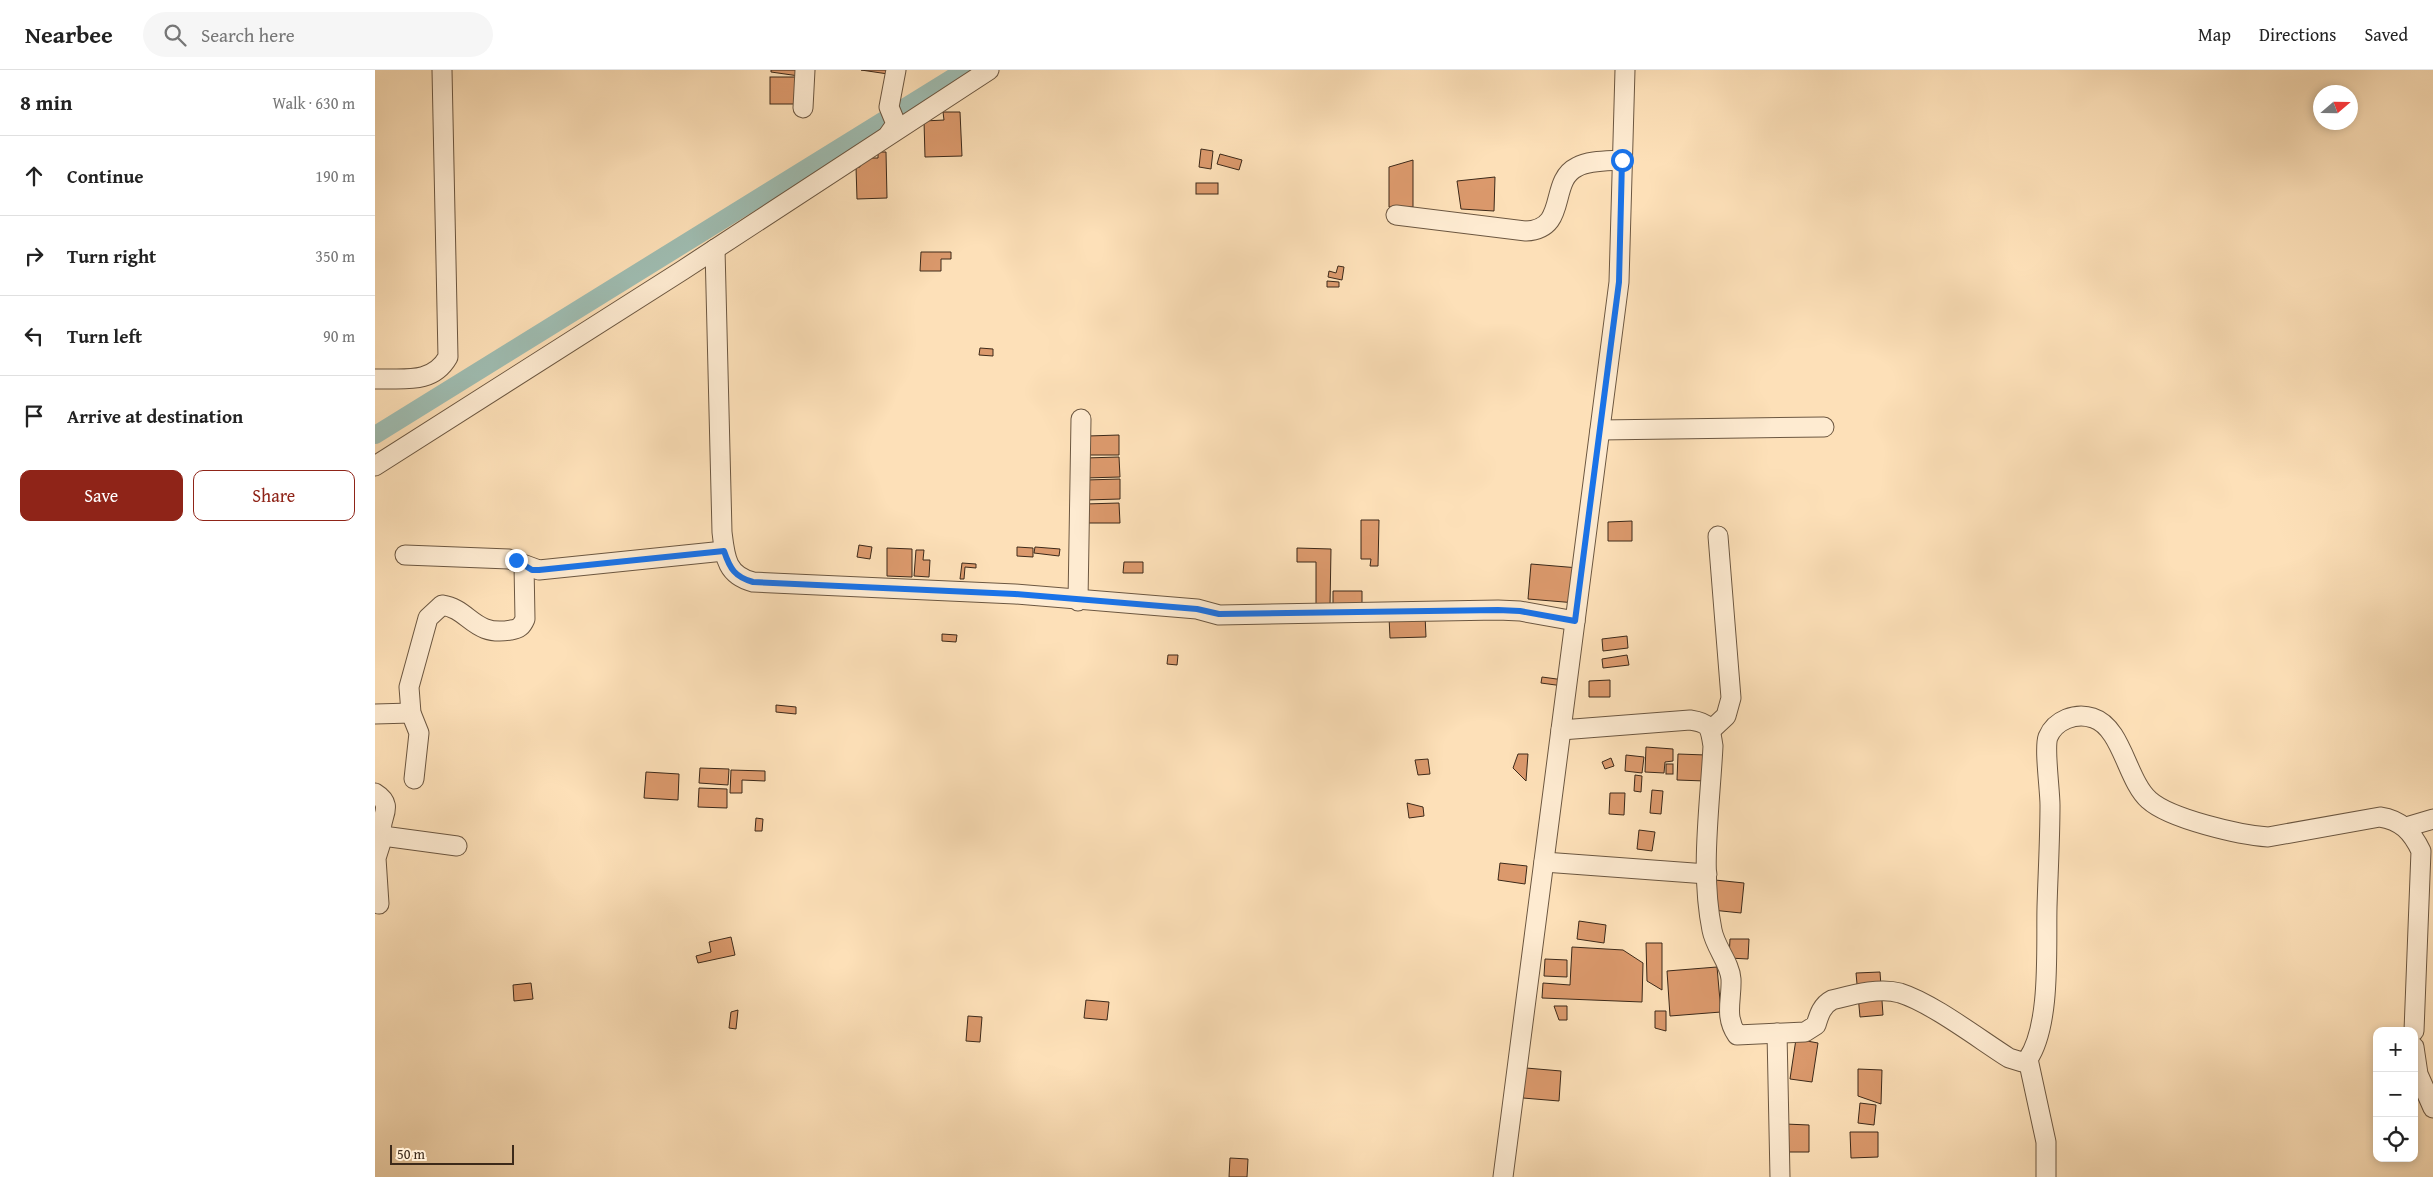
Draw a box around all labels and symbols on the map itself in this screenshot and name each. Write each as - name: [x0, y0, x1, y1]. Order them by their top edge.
- north arrow: [2313, 85, 2358, 130]
- route start: [1611, 149, 1634, 172]
- route end: [505, 549, 528, 572]
- scale bar: [390, 1142, 514, 1165]

